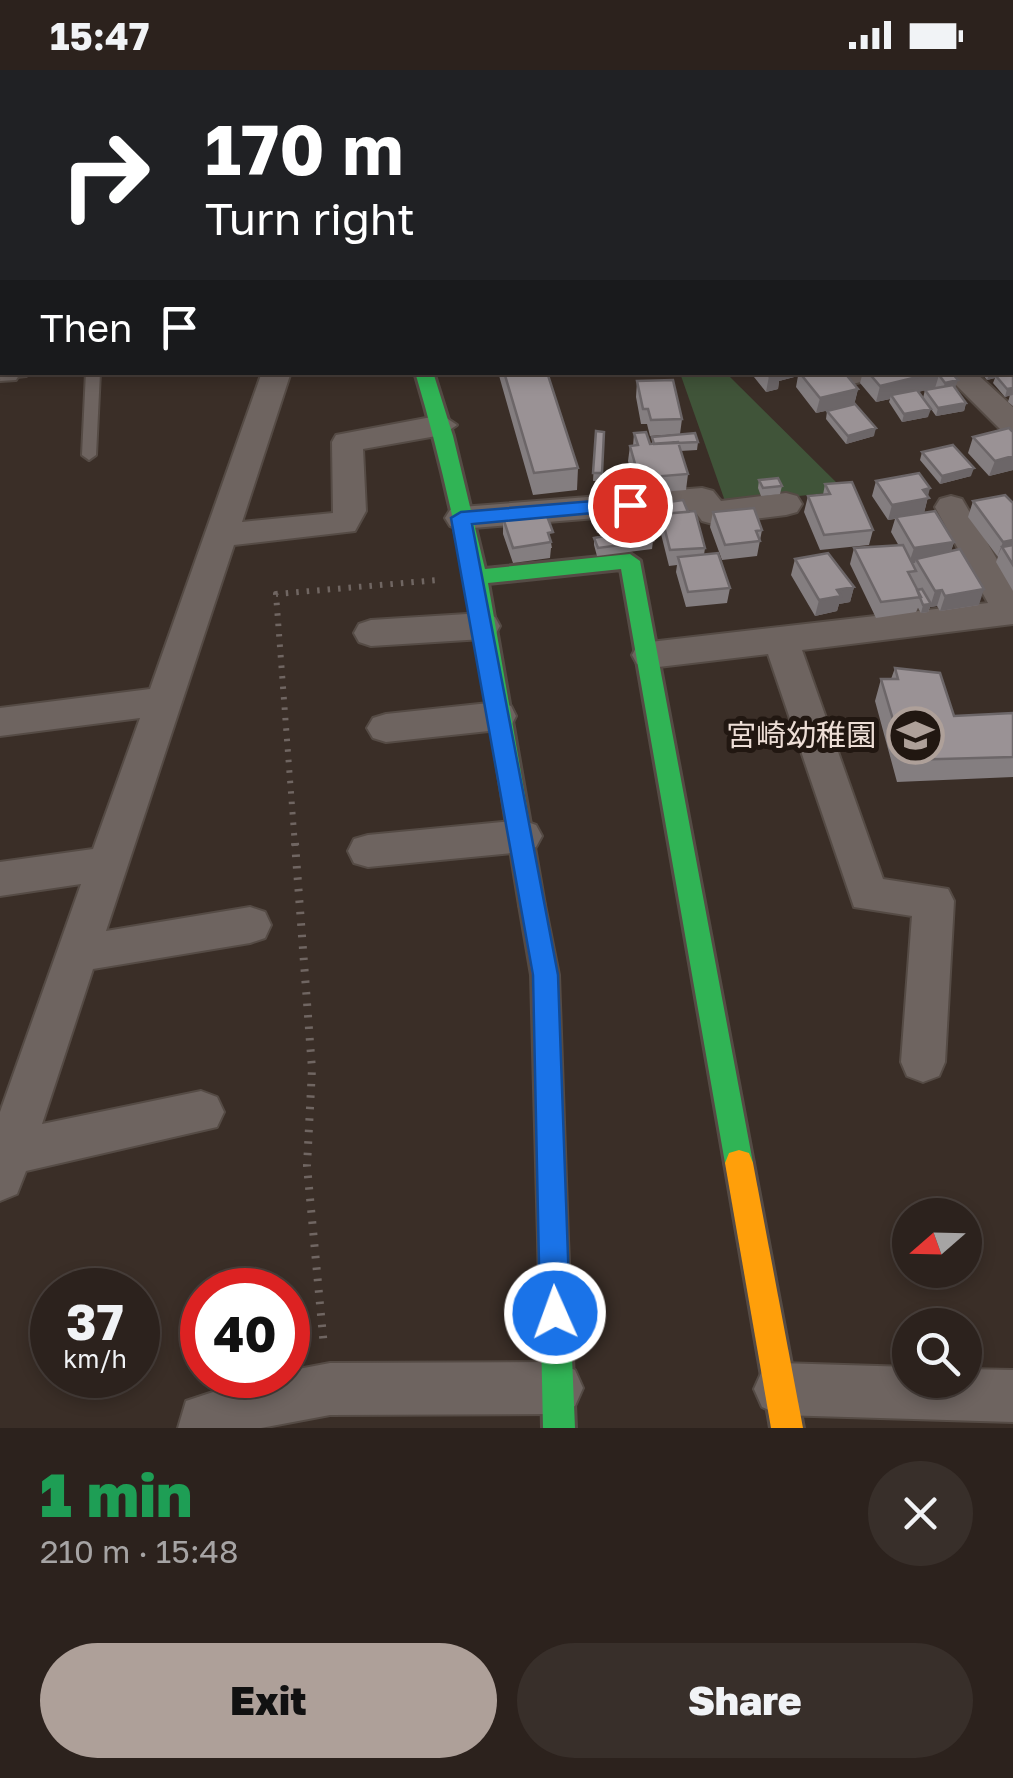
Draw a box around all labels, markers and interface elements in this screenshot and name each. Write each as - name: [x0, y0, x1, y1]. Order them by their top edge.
- text: 15:47: [50, 13, 149, 58]
- text: 170 m: [205, 106, 403, 190]
- icon: right: [40, 110, 170, 240]
- text: Turn right: [205, 191, 415, 245]
- icon: arrive: [152, 300, 207, 355]
- text: Then: [40, 305, 132, 350]
- pin: [588, 463, 673, 548]
- icon: arrive: [603, 478, 658, 533]
- school or university icon: 宮崎幼稚園: [885, 706, 945, 766]
- place label: 宮崎幼稚園: [726, 717, 876, 753]
- north arrow: [892, 1198, 982, 1288]
- map controls: [892, 1198, 982, 1398]
- position arrow: [503, 1261, 607, 1365]
- speed limit sign: 40: [180, 1268, 310, 1398]
- text: 37: [66, 1291, 124, 1351]
- button: search: [892, 1308, 982, 1398]
- text: km/h: [63, 1343, 127, 1374]
- text: 1 min: [40, 1458, 192, 1530]
- button: close: [868, 1461, 973, 1566]
- text: 210 m · 15:48: [40, 1532, 239, 1570]
- button: Exit: [40, 1643, 497, 1758]
- button: Share: [517, 1643, 973, 1758]

